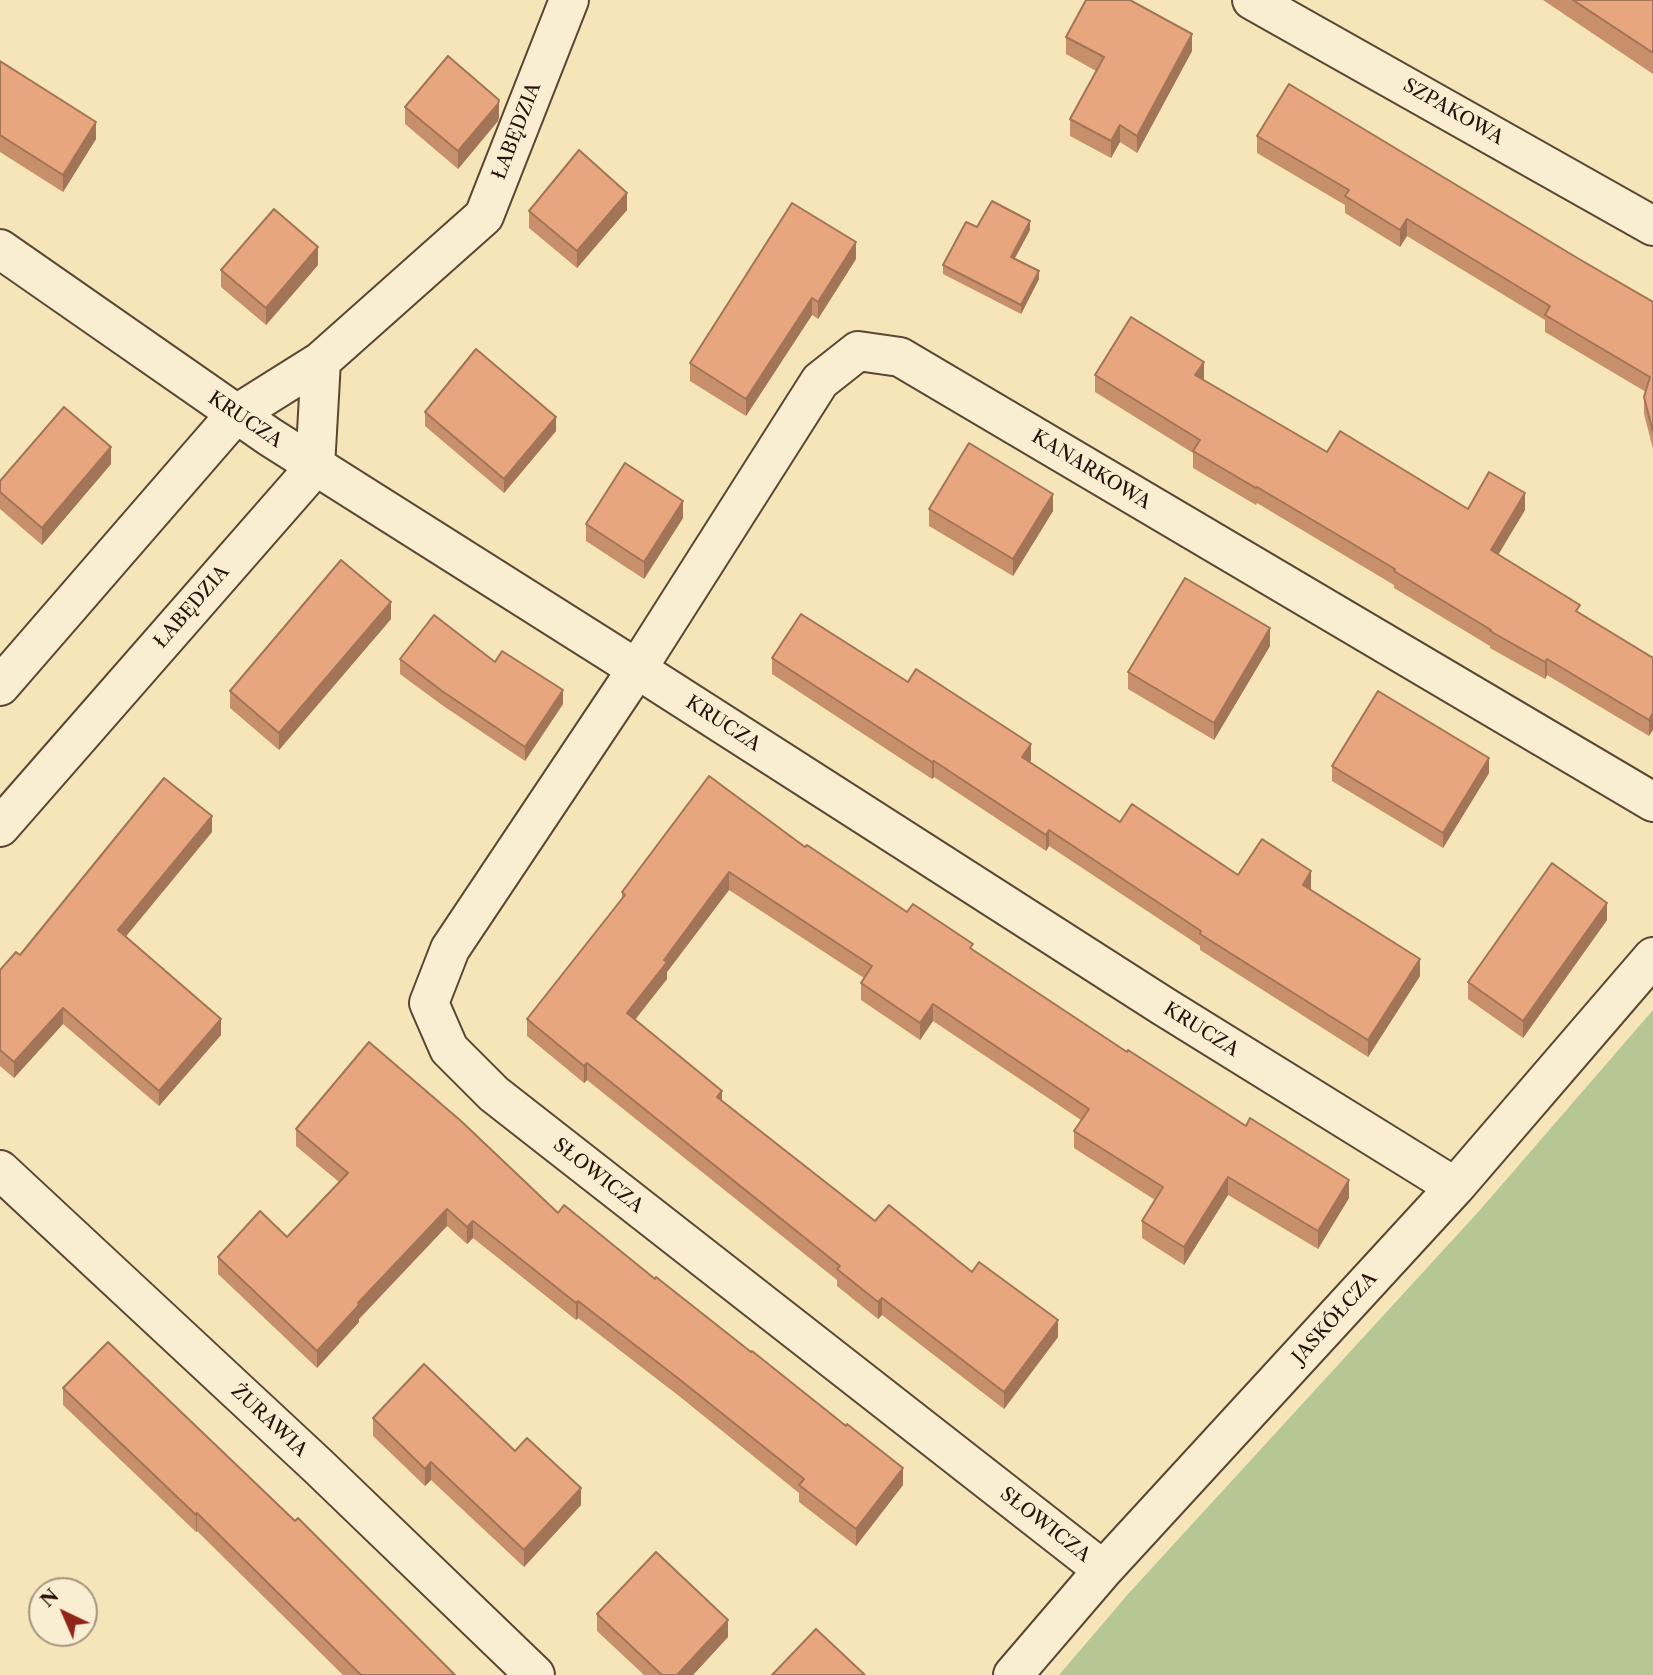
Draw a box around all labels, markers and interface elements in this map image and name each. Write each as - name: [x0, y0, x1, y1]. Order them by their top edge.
- street label: SZPAKOWA: [1399, 74, 1507, 150]
- street label: ŁABĘDZIA: [488, 79, 546, 183]
- street label: KRUCZA: [204, 387, 286, 453]
- street label: KANARKOWA: [1027, 426, 1155, 514]
- street label: ŁABĘDZIA: [150, 561, 234, 653]
- street label: KRUCZA: [681, 691, 765, 757]
- street label: KRUCZA: [1159, 998, 1243, 1062]
- street label: SŁOWICZA: [548, 1134, 648, 1218]
- street label: JASKÓŁCZA: [1288, 1267, 1382, 1369]
- street label: ŻURAWIA: [226, 1380, 312, 1462]
- street label: SŁOWICZA: [995, 1483, 1095, 1567]
- north arrow: [28, 1577, 98, 1647]
- text: N: [36, 1584, 63, 1612]

